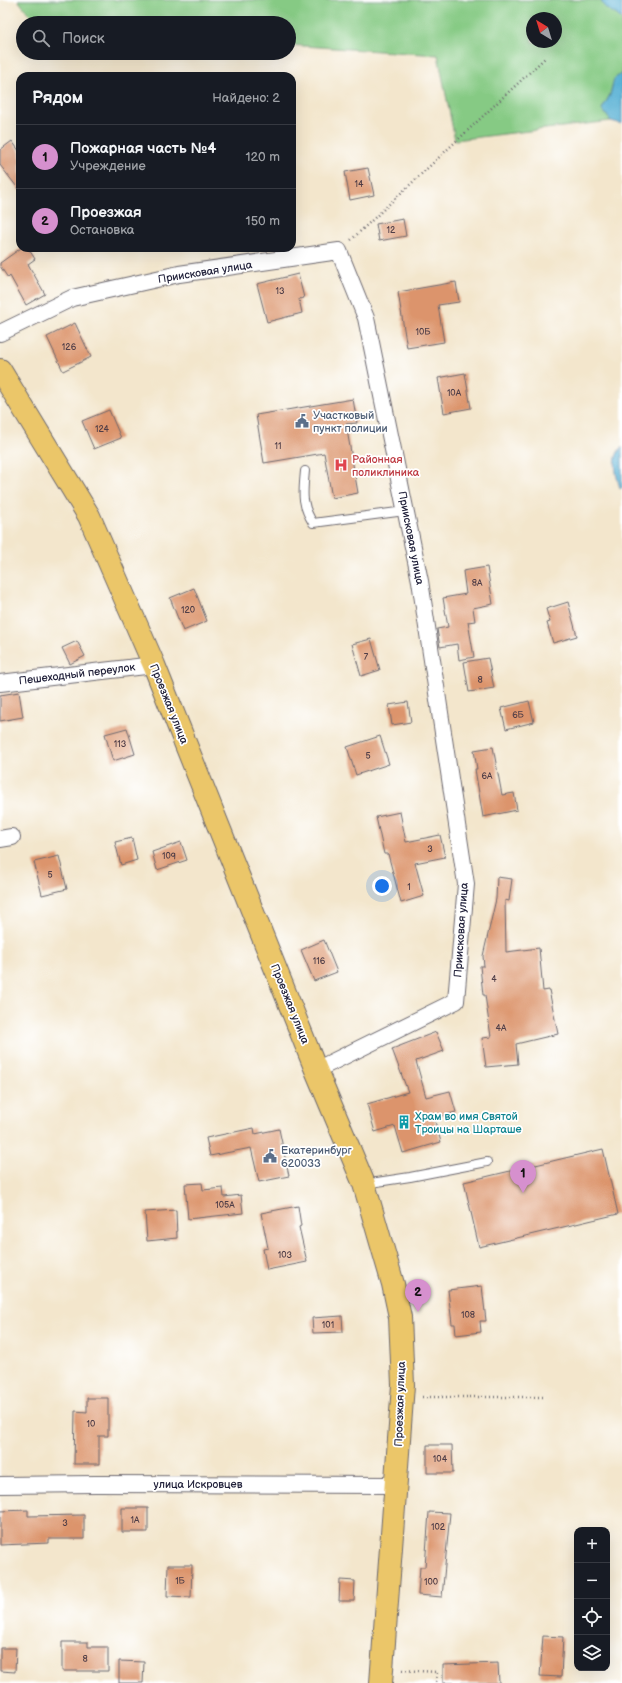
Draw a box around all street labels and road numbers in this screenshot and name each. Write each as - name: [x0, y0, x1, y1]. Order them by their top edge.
- street label: Приисковая улица: [157, 258, 254, 286]
- street label: Приисковая улица: [396, 490, 427, 586]
- street label: Пешеходный переулок: [18, 660, 136, 688]
- street label: Проезжая улица: [147, 662, 191, 746]
- street label: Приисковая улица: [451, 882, 471, 978]
- street label: Проезжая улица: [268, 962, 312, 1046]
- street label: Проезжая улица: [392, 1361, 408, 1447]
- street label: улица Искровцев: [154, 1478, 243, 1491]

